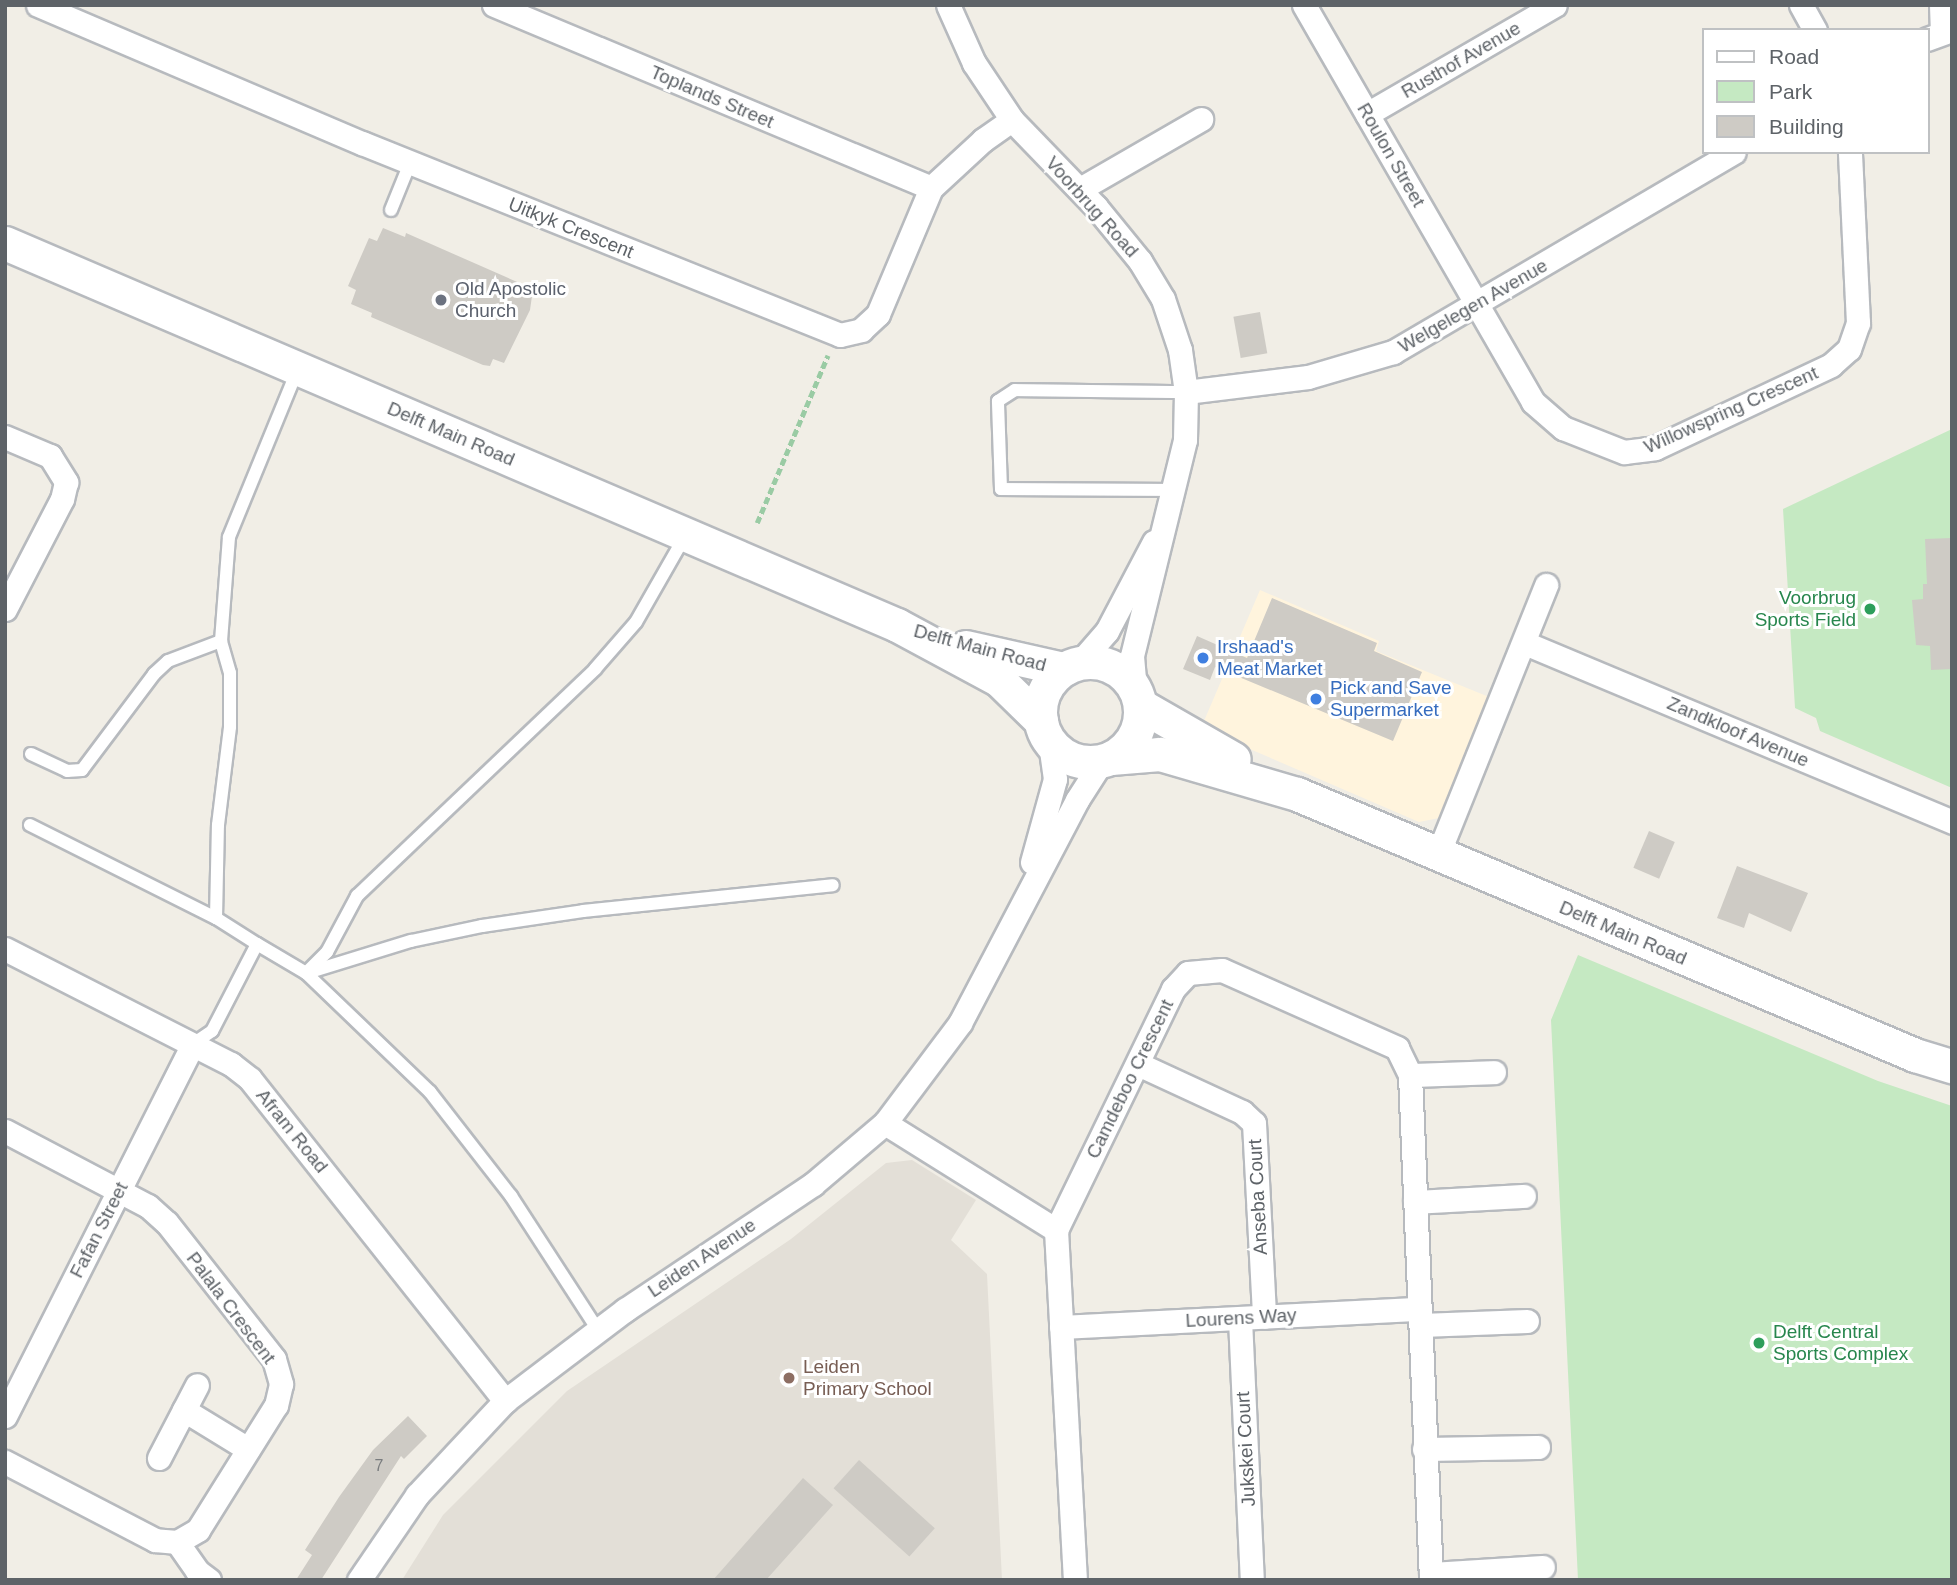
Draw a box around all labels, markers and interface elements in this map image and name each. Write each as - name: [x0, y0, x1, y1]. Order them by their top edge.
- street label: Rusthof Avenue: [1397, 16, 1525, 104]
- legend: [1702, 28, 1929, 154]
- text: Road: [1769, 45, 1819, 68]
- street label: Toplands Street: [647, 61, 777, 133]
- text: Park: [1769, 80, 1812, 103]
- street label: Roulon Street: [1352, 99, 1430, 211]
- text: Building: [1769, 115, 1844, 138]
- street label: Voorbrug Road: [1041, 152, 1143, 262]
- street label: Uitkyk Crescent: [505, 193, 637, 263]
- street label: Welgelegen Avenue: [1394, 254, 1552, 358]
- place label: Old Apostolic Church: [455, 278, 567, 322]
- marker: Old Apostolic Church: [433, 292, 449, 308]
- street label: Willowspring Crescent: [1641, 361, 1821, 459]
- street label: Delft Main Road: [384, 397, 518, 471]
- place label: Voorbrug Sports Field: [1755, 587, 1856, 631]
- marker: Voorbrug Sports Field: [1862, 601, 1878, 617]
- street label: Delft Main Road: [911, 619, 1049, 677]
- place label: Irshaad's Meat Market: [1217, 636, 1323, 680]
- marker: Irshaad's Meat Market: [1195, 650, 1211, 666]
- place label: Pick and Save Supermarket: [1330, 677, 1451, 721]
- marker: Pick and Save Supermarket: [1308, 691, 1324, 707]
- street label: Zandkloof Avenue: [1663, 692, 1813, 772]
- street label: Delft Main Road: [1556, 896, 1690, 970]
- street label: Camdeboo Crescent: [1082, 996, 1178, 1162]
- street label: Afram Road: [251, 1084, 333, 1178]
- street label: Anseba Court: [1244, 1138, 1272, 1256]
- street label: Fafan Street: [65, 1178, 133, 1282]
- street label: Leiden Avenue: [643, 1213, 761, 1303]
- street label: Palala Crescent: [182, 1248, 280, 1368]
- street label: Lourens Way: [1185, 1304, 1297, 1332]
- place label: Delft Central Sports Complex: [1773, 1321, 1908, 1365]
- marker: Delft Central Sports Complex: [1751, 1335, 1767, 1351]
- place label: Leiden Primary School: [803, 1356, 932, 1400]
- marker: Leiden Primary School: [781, 1370, 797, 1386]
- street label: Jukskei Court: [1232, 1391, 1260, 1507]
- house number: 7: [375, 1456, 383, 1476]

